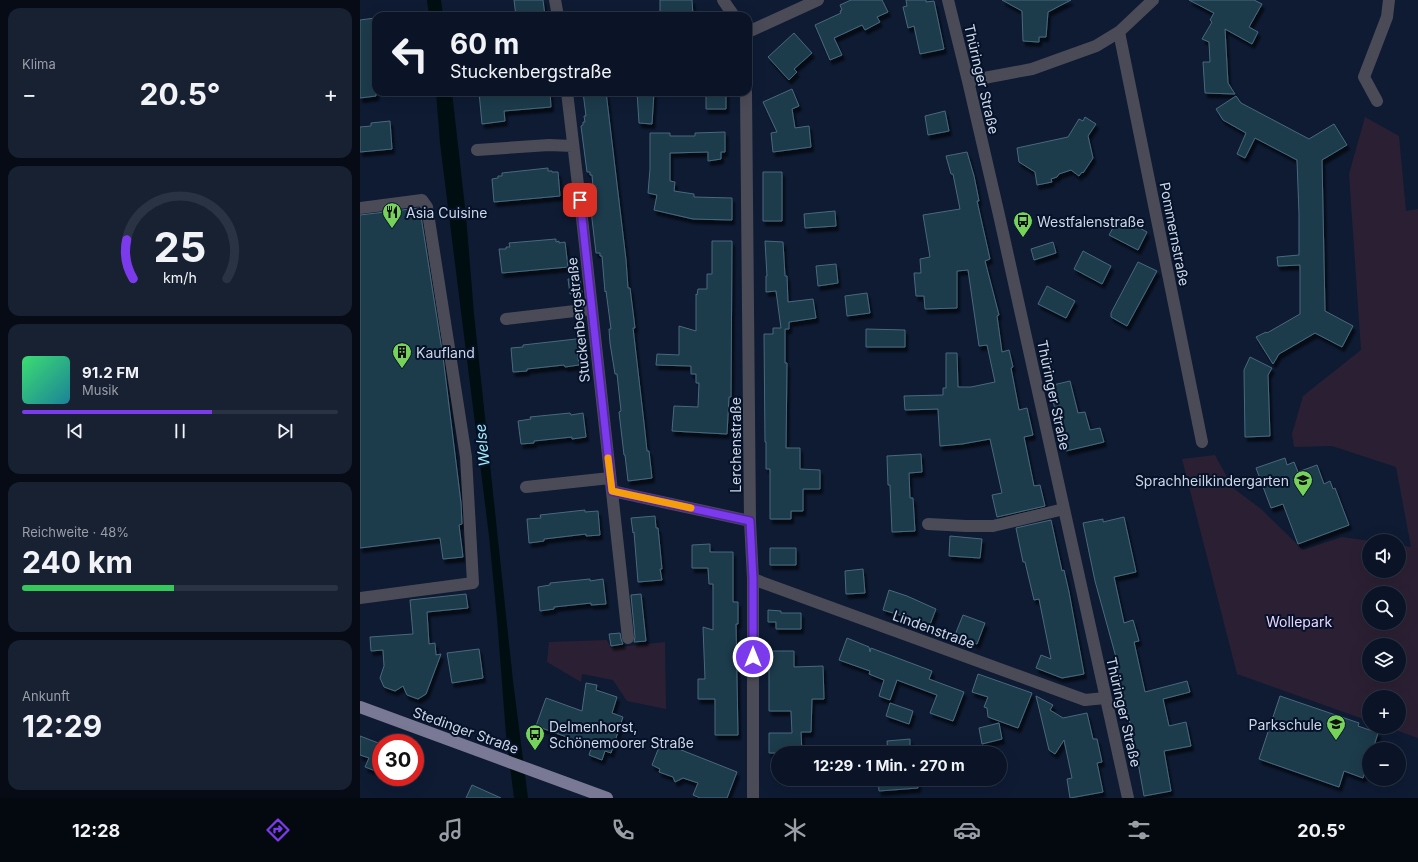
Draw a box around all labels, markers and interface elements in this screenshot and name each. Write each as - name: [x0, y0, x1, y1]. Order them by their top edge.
- street label: Thüringer Straße: [961, 22, 1003, 136]
- text: 60 m: [450, 27, 519, 61]
- icon: left: [384, 28, 436, 80]
- text: Klima: [22, 56, 56, 72]
- text: Stuckenbergstraße: [450, 61, 612, 82]
- text: 20.5°: [140, 76, 220, 112]
- text: −: [22, 81, 37, 107]
- text: +: [323, 81, 338, 107]
- street label: Pommernstraße: [1157, 181, 1193, 287]
- pin: [563, 183, 597, 217]
- icon: arrive: [569, 189, 591, 211]
- restaurant icon: Asia Cuisine: [381, 201, 403, 229]
- place label: Asia Cuisine: [406, 204, 487, 221]
- bus stop icon: Westfalenstraße: [1012, 210, 1034, 238]
- place label: Westfalenstraße: [1037, 213, 1144, 230]
- text: 25: [154, 222, 206, 272]
- street label: Stuckenbergstraße: [563, 257, 593, 383]
- text: km/h: [163, 269, 197, 286]
- street label: Thüringer Straße: [1034, 338, 1074, 452]
- building icon: Kaufland: [391, 341, 413, 369]
- place label: Kaufland: [416, 344, 475, 361]
- text: 91.2 FM: [82, 363, 139, 382]
- text: Musik: [82, 382, 119, 398]
- street label: Lerchenstraße: [727, 397, 744, 493]
- icon: previous: [64, 420, 86, 442]
- icon: pause: [169, 420, 191, 442]
- icon: next: [274, 420, 296, 442]
- water label: Welse: [470, 423, 494, 467]
- school or university icon: Sprachheilkindergarten: [1292, 469, 1314, 497]
- place label: Sprachheilkindergarten: [1135, 472, 1289, 489]
- text: Reichweite · 48%: [22, 524, 129, 540]
- map controls: [1362, 534, 1406, 786]
- button: sound: [1362, 534, 1406, 578]
- text: 240 km: [22, 544, 133, 580]
- button: search: [1362, 586, 1406, 630]
- street label: Lindenstraße: [890, 606, 978, 652]
- park label: Wollepark: [1266, 613, 1332, 630]
- position arrow: [732, 636, 774, 678]
- button: layers: [1362, 638, 1406, 682]
- street label: Thüringer Straße: [1103, 655, 1145, 769]
- text: Ankunft: [22, 688, 70, 704]
- button: +: [1362, 690, 1406, 734]
- street label: Stedinger Straße: [411, 703, 521, 757]
- text: 12:29: [22, 708, 102, 744]
- school or university icon: Parkschule: [1325, 713, 1347, 741]
- place label: Parkschule: [1249, 716, 1322, 733]
- place label: Delmenhorst, Schönemoorer Straße: [549, 718, 694, 751]
- bus stop icon: Delmenhorst, Schönemoorer Straße: [524, 723, 546, 751]
- speed limit sign: 30: [372, 734, 424, 786]
- button: −: [1362, 742, 1406, 786]
- text: 12:29 · 1 Min. · 270 m: [813, 756, 965, 775]
- icon: directions: [264, 816, 292, 844]
- icon: music: [437, 816, 465, 844]
- icon: phone: [609, 816, 637, 844]
- icon: climate: [781, 816, 809, 844]
- icon: car: [953, 816, 981, 844]
- icon: filters: [1125, 816, 1153, 844]
- text: 12:28: [72, 820, 120, 841]
- text: 20.5°: [1297, 820, 1346, 841]

